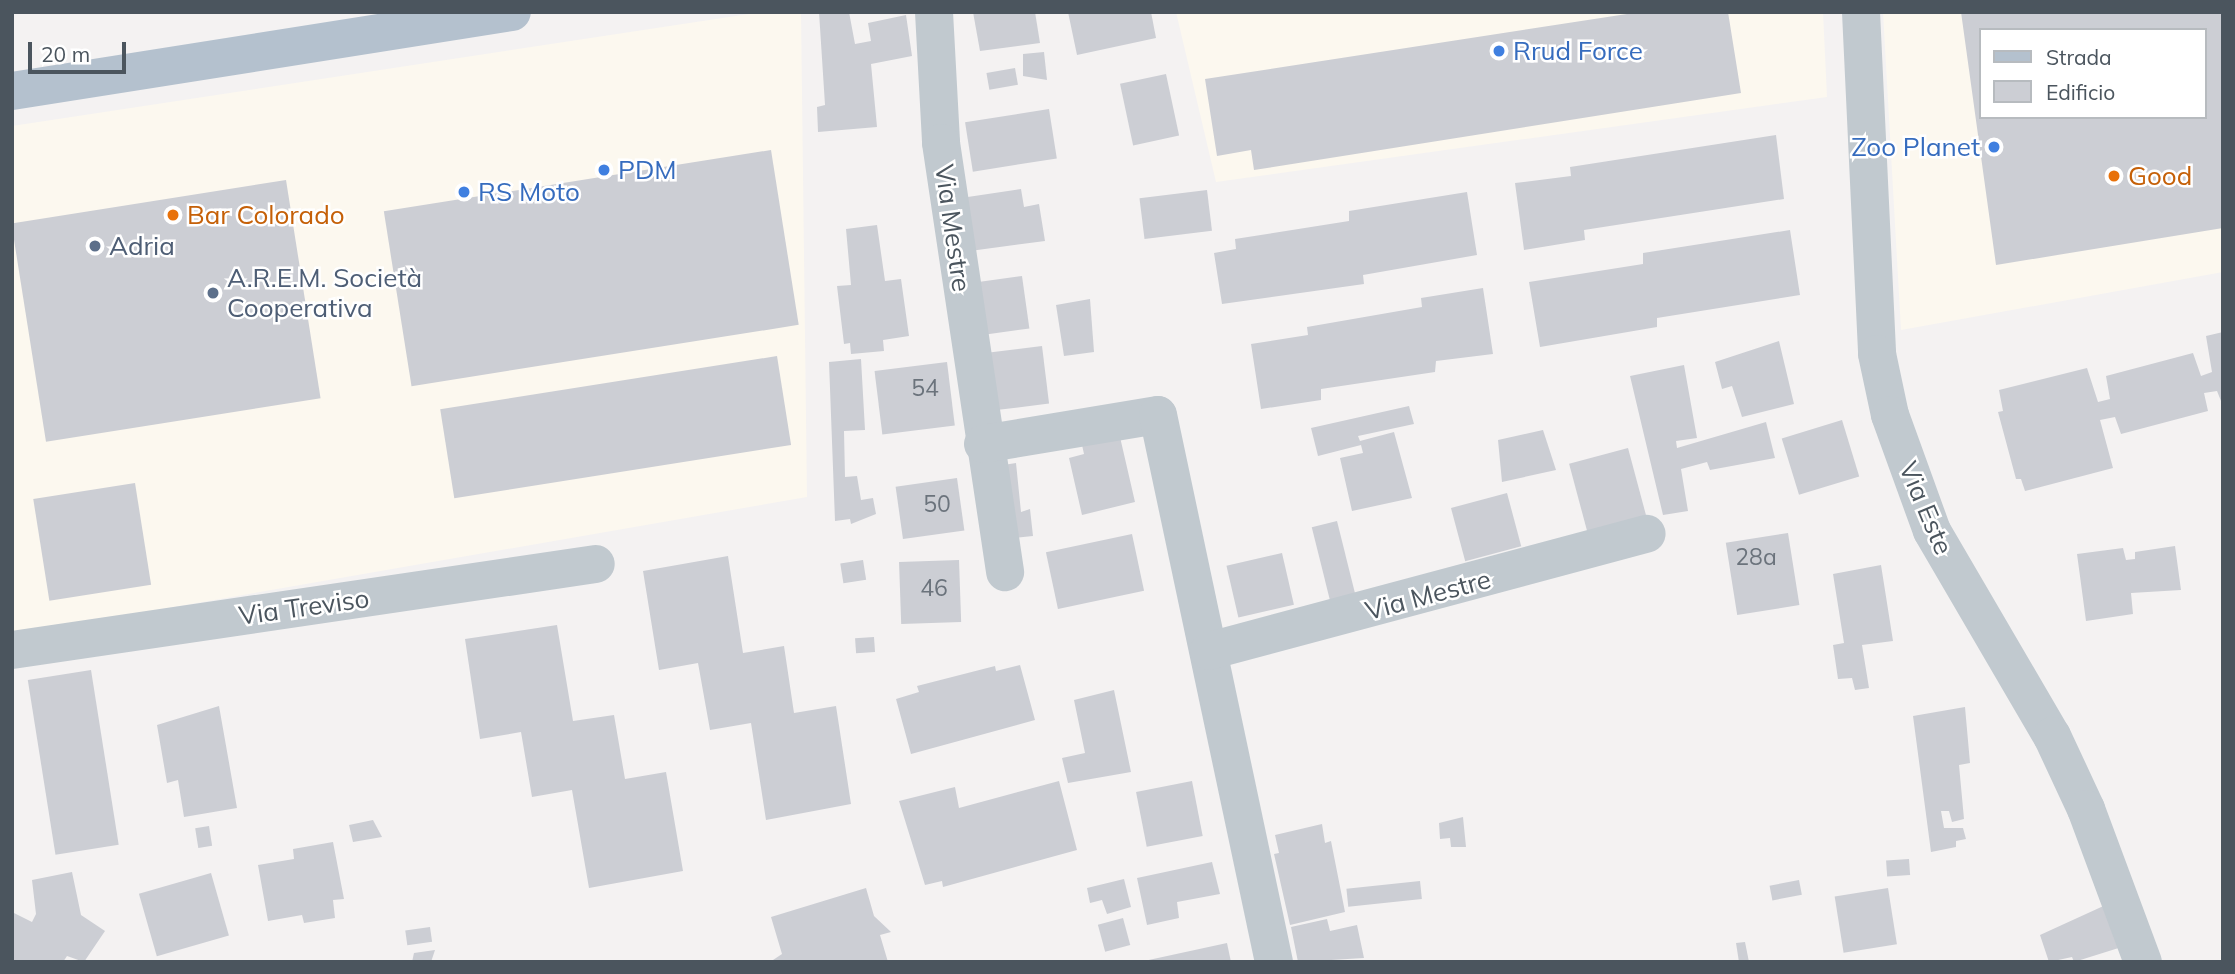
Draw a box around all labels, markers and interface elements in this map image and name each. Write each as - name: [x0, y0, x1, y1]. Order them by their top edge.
- scale bar: [32, 28, 130, 72]
- legend: [1980, 28, 2207, 119]
- place label: Rrud Force: [1513, 35, 1643, 67]
- text: 20 m: [41, 41, 90, 67]
- marker: Rrud Force: [1491, 43, 1507, 59]
- text: Strada: [2046, 44, 2112, 70]
- text: Edificio: [2046, 79, 2115, 105]
- place label: Zoo Planet: [1851, 131, 1980, 163]
- marker: Zoo Planet: [1986, 139, 2002, 155]
- place label: PDM: [618, 154, 677, 186]
- place label: Good: [2128, 160, 2192, 192]
- marker: PDM: [596, 162, 612, 178]
- street label: Via Mestre: [929, 162, 977, 294]
- marker: Good: [2106, 168, 2122, 184]
- place label: RS Moto: [478, 176, 580, 208]
- marker: RS Moto: [456, 184, 472, 200]
- place label: Bar Colorado: [187, 199, 345, 231]
- marker: Bar Colorado: [165, 207, 181, 223]
- place label: Adria: [109, 230, 175, 262]
- marker: Adria: [87, 238, 103, 254]
- place label: A.R.E.M. Società Cooperativa: [227, 262, 422, 324]
- marker: A.R.E.M. Società Cooperativa: [205, 285, 221, 301]
- house number: 54: [911, 374, 939, 402]
- street label: Via Este: [1893, 457, 1959, 559]
- house number: 50: [923, 490, 951, 518]
- house number: 28a: [1735, 543, 1777, 571]
- street label: Via Mestre: [1362, 563, 1494, 627]
- house number: 46: [920, 574, 948, 602]
- street label: Via Treviso: [237, 582, 371, 632]

